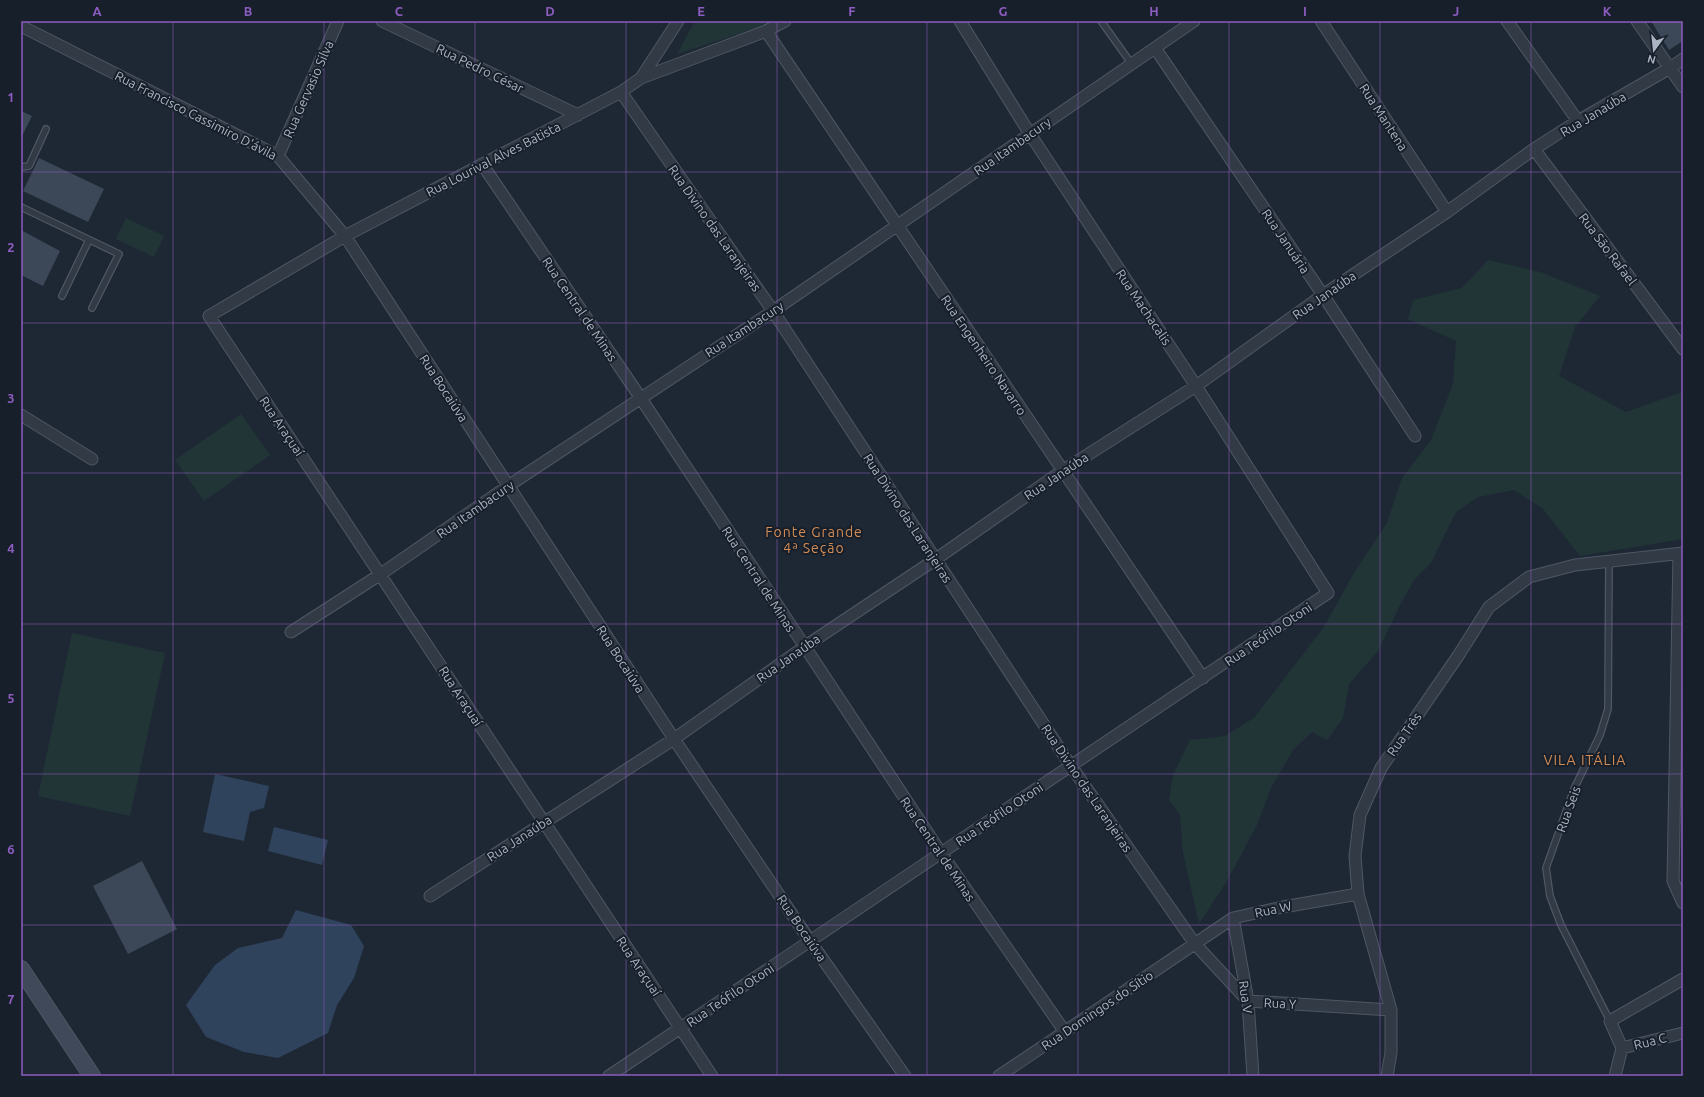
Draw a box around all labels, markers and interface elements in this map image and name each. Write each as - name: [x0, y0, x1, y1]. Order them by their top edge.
- text: A: [92, 4, 102, 18]
- text: B: [244, 4, 253, 18]
- text: C: [395, 4, 404, 18]
- text: D: [545, 4, 555, 18]
- text: E: [697, 4, 705, 18]
- text: F: [848, 4, 856, 18]
- text: G: [999, 4, 1008, 18]
- text: H: [1149, 4, 1159, 18]
- text: I: [1303, 4, 1307, 18]
- text: J: [1453, 4, 1459, 18]
- text: K: [1603, 4, 1612, 18]
- north arrow: [1634, 30, 1674, 70]
- street label: Rua Gervasio Silva: [280, 38, 336, 140]
- street label: Rua Pedro César: [434, 41, 526, 95]
- text: N: [1646, 53, 1657, 67]
- street label: Rua Francisco Cassimiro D'ávila: [113, 68, 279, 162]
- street label: Rua Mantena: [1357, 81, 1411, 153]
- street label: Rua Janaúba: [1558, 89, 1628, 139]
- text: 1: [7, 90, 15, 104]
- street label: Rua Itambacury: [971, 114, 1053, 178]
- street label: Rua Lourival Alves Batista: [424, 119, 562, 199]
- street label: Rua Divino das Laranjeiras: [666, 162, 764, 294]
- street label: Rua Januária: [1259, 206, 1313, 276]
- street label: Rua São Rafael: [1576, 210, 1640, 288]
- text: 2: [7, 240, 15, 254]
- street label: Rua Central de Minas: [540, 254, 620, 364]
- street label: Rua Machacalis: [1114, 267, 1175, 348]
- street label: Rua Janaúba: [1290, 268, 1358, 322]
- street label: Rua Engenheiro Navarro: [939, 292, 1029, 418]
- street label: Rua Itambacury: [702, 298, 786, 360]
- street label: Rua Bocaiúva: [417, 352, 471, 424]
- text: 3: [7, 391, 15, 405]
- street label: Rua Araçuaí: [257, 394, 307, 459]
- street label: Rua Janaúba: [1021, 449, 1091, 503]
- street label: Rua Divino das Laranjeiras: [861, 451, 955, 585]
- street label: Rua Itambacury: [434, 477, 516, 541]
- street label: Rua Central de Minas: [720, 524, 798, 635]
- district label: Fonte Grande 4ª Seção: [765, 524, 863, 556]
- text: 4: [7, 541, 15, 555]
- street label: Rua Teófilo Otoni: [1222, 600, 1314, 668]
- street label: Rua Bocaiúva: [594, 623, 648, 695]
- street label: Rua Janaúba: [754, 631, 822, 685]
- street label: Rua Araçuaí: [436, 663, 486, 729]
- text: 5: [7, 691, 15, 705]
- street label: Rua Três: [1384, 709, 1424, 758]
- street label: Rua Divino das Laranjeiras: [1039, 721, 1135, 855]
- district label: VILA ITÁLIA: [1544, 751, 1626, 768]
- street label: Rua Teófilo Otoni: [953, 780, 1045, 848]
- street label: Rua Seis: [1553, 784, 1583, 834]
- street label: Rua Central de Minas: [898, 794, 978, 904]
- street label: Rua Janaúba: [484, 812, 554, 864]
- text: 6: [7, 842, 15, 856]
- street label: Rua Bocaiúva: [775, 892, 829, 964]
- street label: Rua W: [1253, 898, 1293, 920]
- street label: Rua Araçuaí: [614, 934, 664, 999]
- street label: Rua Teófilo Otoni: [684, 961, 776, 1029]
- street label: Rua Domingos do Sítio: [1039, 967, 1155, 1053]
- street label: Rua V: [1237, 979, 1255, 1015]
- text: 7: [7, 992, 15, 1006]
- street label: Rua Y: [1263, 995, 1297, 1011]
- street label: Rua C: [1632, 1030, 1668, 1052]

